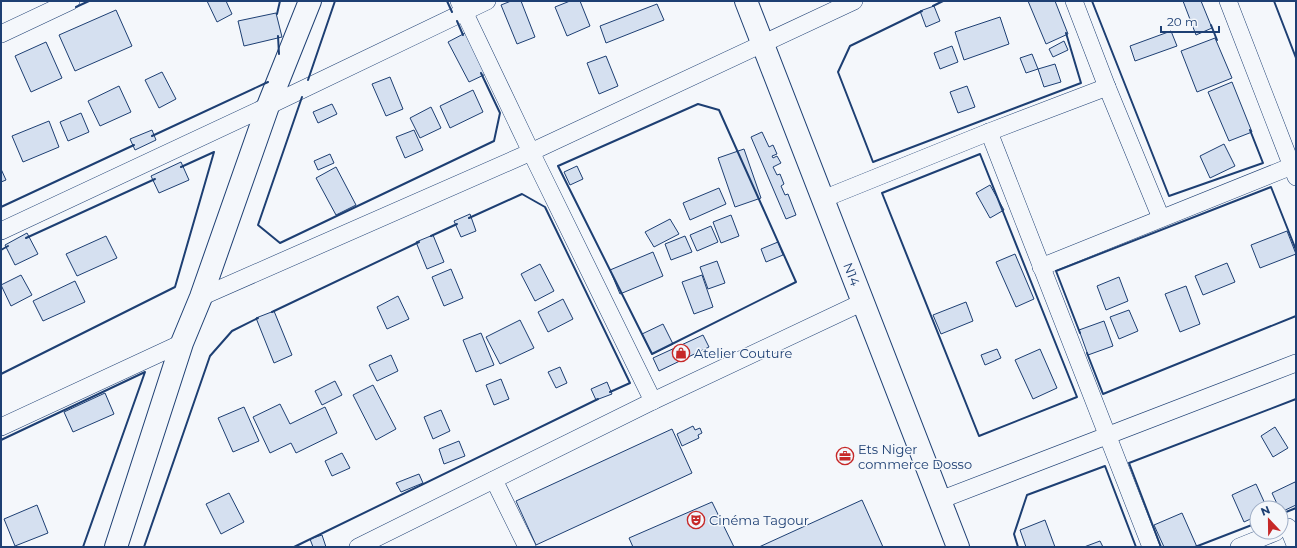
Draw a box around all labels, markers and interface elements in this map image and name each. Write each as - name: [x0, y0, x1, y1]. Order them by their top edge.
- scale bar: [1161, 8, 1219, 34]
- text: 20 m: [1167, 14, 1198, 29]
- street label: N14: [840, 260, 864, 288]
- shop icon: Atelier Couture: [671, 343, 691, 363]
- place label: Atelier Couture: [694, 345, 792, 361]
- place label: Ets Niger commerce Dosso: [858, 441, 972, 472]
- office icon: Ets Niger commerce Dosso: [835, 446, 855, 466]
- north arrow: [1249, 500, 1289, 540]
- text: N: [1259, 503, 1272, 519]
- theatre icon: Cinéma Tagour: [686, 510, 706, 530]
- place label: Cinéma Tagour: [709, 512, 809, 528]

